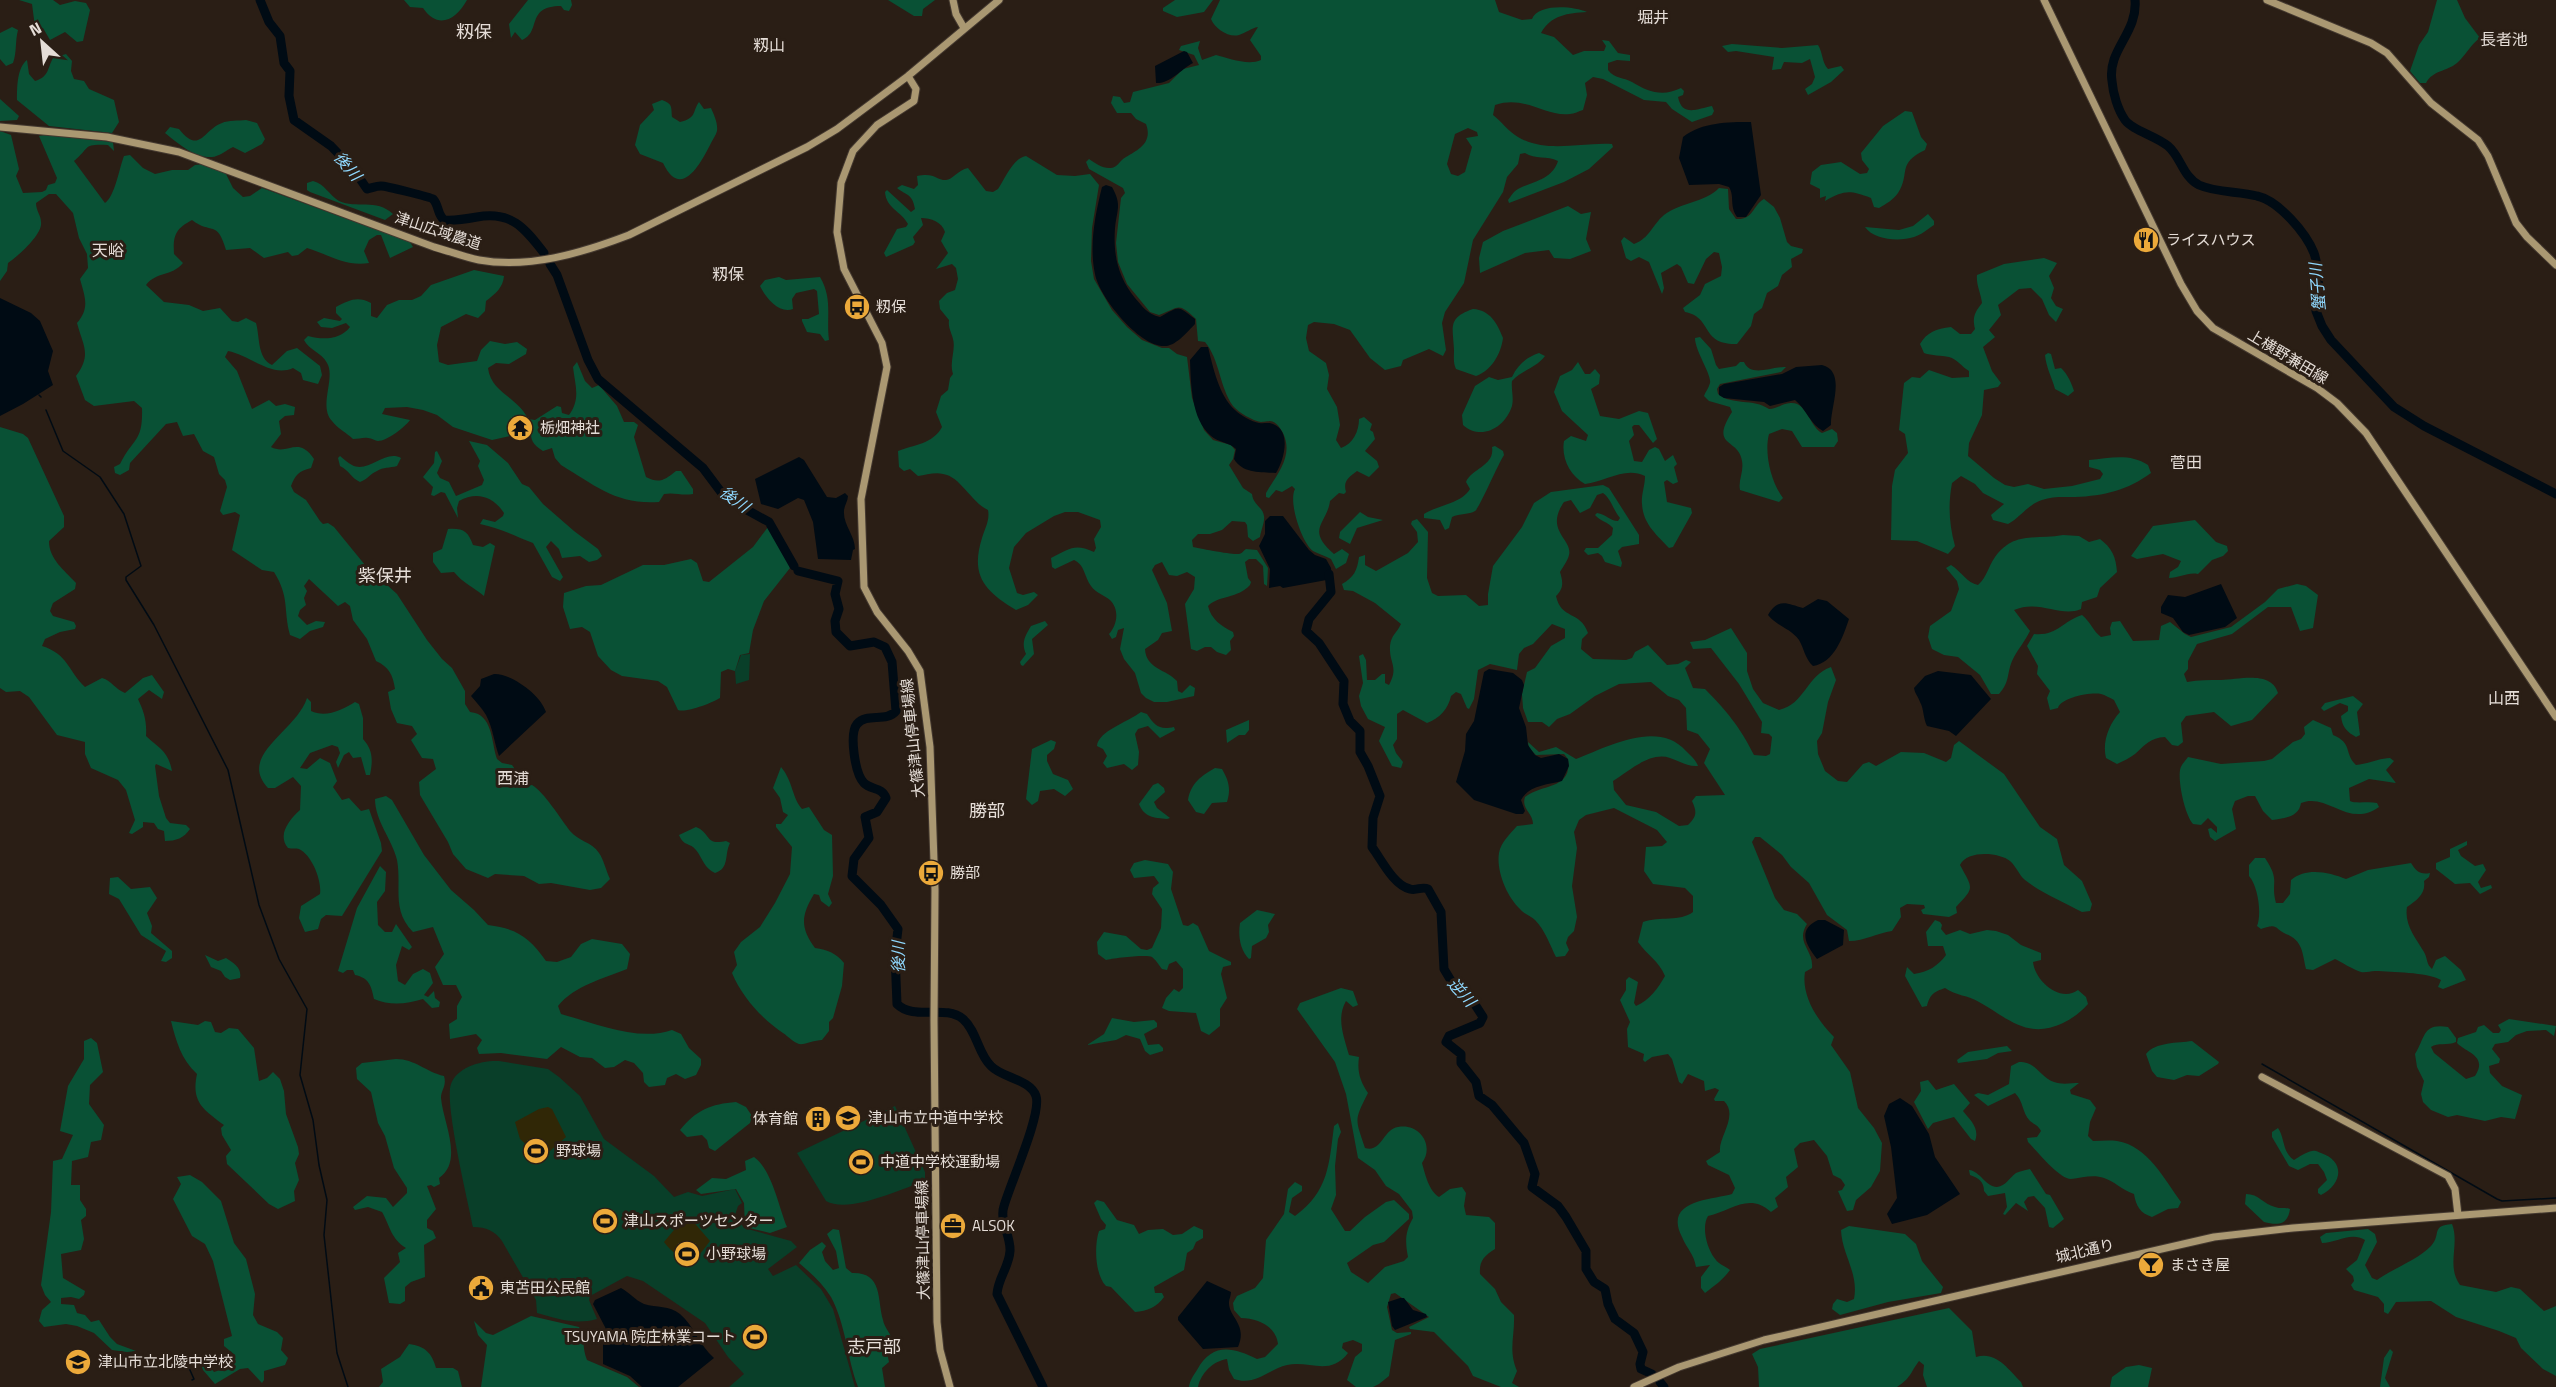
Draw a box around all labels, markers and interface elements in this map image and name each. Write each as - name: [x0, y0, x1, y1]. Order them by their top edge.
- district label: 堀井: [1637, 5, 1669, 29]
- north arrow: [12, 12, 72, 72]
- text: N: [25, 15, 46, 42]
- district label: 籾保: [456, 18, 492, 45]
- district label: 長者池: [2480, 27, 2528, 51]
- district label: 籾山: [753, 33, 785, 57]
- water label: 後川: [329, 146, 369, 187]
- street label: 津山広域農道: [392, 206, 485, 255]
- restaurant icon: ライスハウス: [2131, 225, 2161, 255]
- place label: ライスハウス: [2166, 228, 2256, 251]
- district label: 天峪: [92, 238, 124, 262]
- water label: 蟹子川: [2303, 260, 2331, 312]
- district label: 籾保: [712, 262, 744, 286]
- bus stop icon: 籾保: [842, 292, 872, 322]
- place label: 籾保: [876, 295, 906, 318]
- street label: 上横野兼田線: [2244, 324, 2333, 390]
- temple icon: 栃畑神社: [505, 413, 535, 443]
- place label: 栃畑神社: [540, 416, 600, 439]
- district label: 菅田: [2170, 450, 2202, 474]
- water label: 後川: [715, 480, 757, 519]
- district label: 紫保井: [358, 562, 412, 589]
- street label: 大篠津山停車場線: [895, 677, 930, 799]
- district label: 山西: [2488, 686, 2520, 710]
- district label: 西浦: [497, 766, 529, 790]
- district label: 勝部: [969, 797, 1005, 824]
- bus stop icon: 勝部: [916, 858, 946, 888]
- place label: 勝部: [950, 861, 980, 884]
- water label: 後川: [886, 939, 910, 973]
- water label: 逆川: [1442, 972, 1483, 1013]
- school or university icon: 津山市立中道中学校: [833, 1103, 863, 1133]
- building icon: 体育館: [803, 1104, 833, 1134]
- place label: 津山市立中道中学校: [868, 1106, 1003, 1129]
- place label: 体育館: [753, 1107, 798, 1130]
- sports icon: 野球場: [521, 1136, 551, 1166]
- place label: 野球場: [556, 1139, 601, 1162]
- sports icon: 中道中学校運動場: [846, 1147, 876, 1177]
- place label: 中道中学校運動場: [880, 1150, 1000, 1173]
- street label: 大篠津山停車場線: [910, 1180, 935, 1300]
- sports icon: 津山スポーツセンター: [590, 1206, 620, 1236]
- place label: 津山スポーツセンター: [624, 1209, 774, 1232]
- office icon: ALSOK: [938, 1211, 968, 1241]
- place label: ALSOK: [972, 1214, 1015, 1237]
- street label: 城北通り: [2053, 1233, 2117, 1268]
- sports icon: 小野球場: [672, 1239, 702, 1269]
- place label: 小野球場: [706, 1242, 766, 1265]
- bar icon: まさき屋: [2136, 1250, 2166, 1280]
- place label: まさき屋: [2170, 1253, 2230, 1276]
- public building icon: 東苫田公民館: [466, 1273, 496, 1303]
- place label: 東苫田公民館: [500, 1276, 590, 1299]
- sports icon: TSUYAMA 院庄林業コート: [740, 1322, 770, 1352]
- place label: TSUYAMA 院庄林業コート: [564, 1325, 736, 1348]
- district label: 志戸部: [847, 1333, 901, 1360]
- school or university icon: 津山市立北陵中学校: [63, 1347, 93, 1377]
- place label: 津山市立北陵中学校: [98, 1350, 233, 1373]

